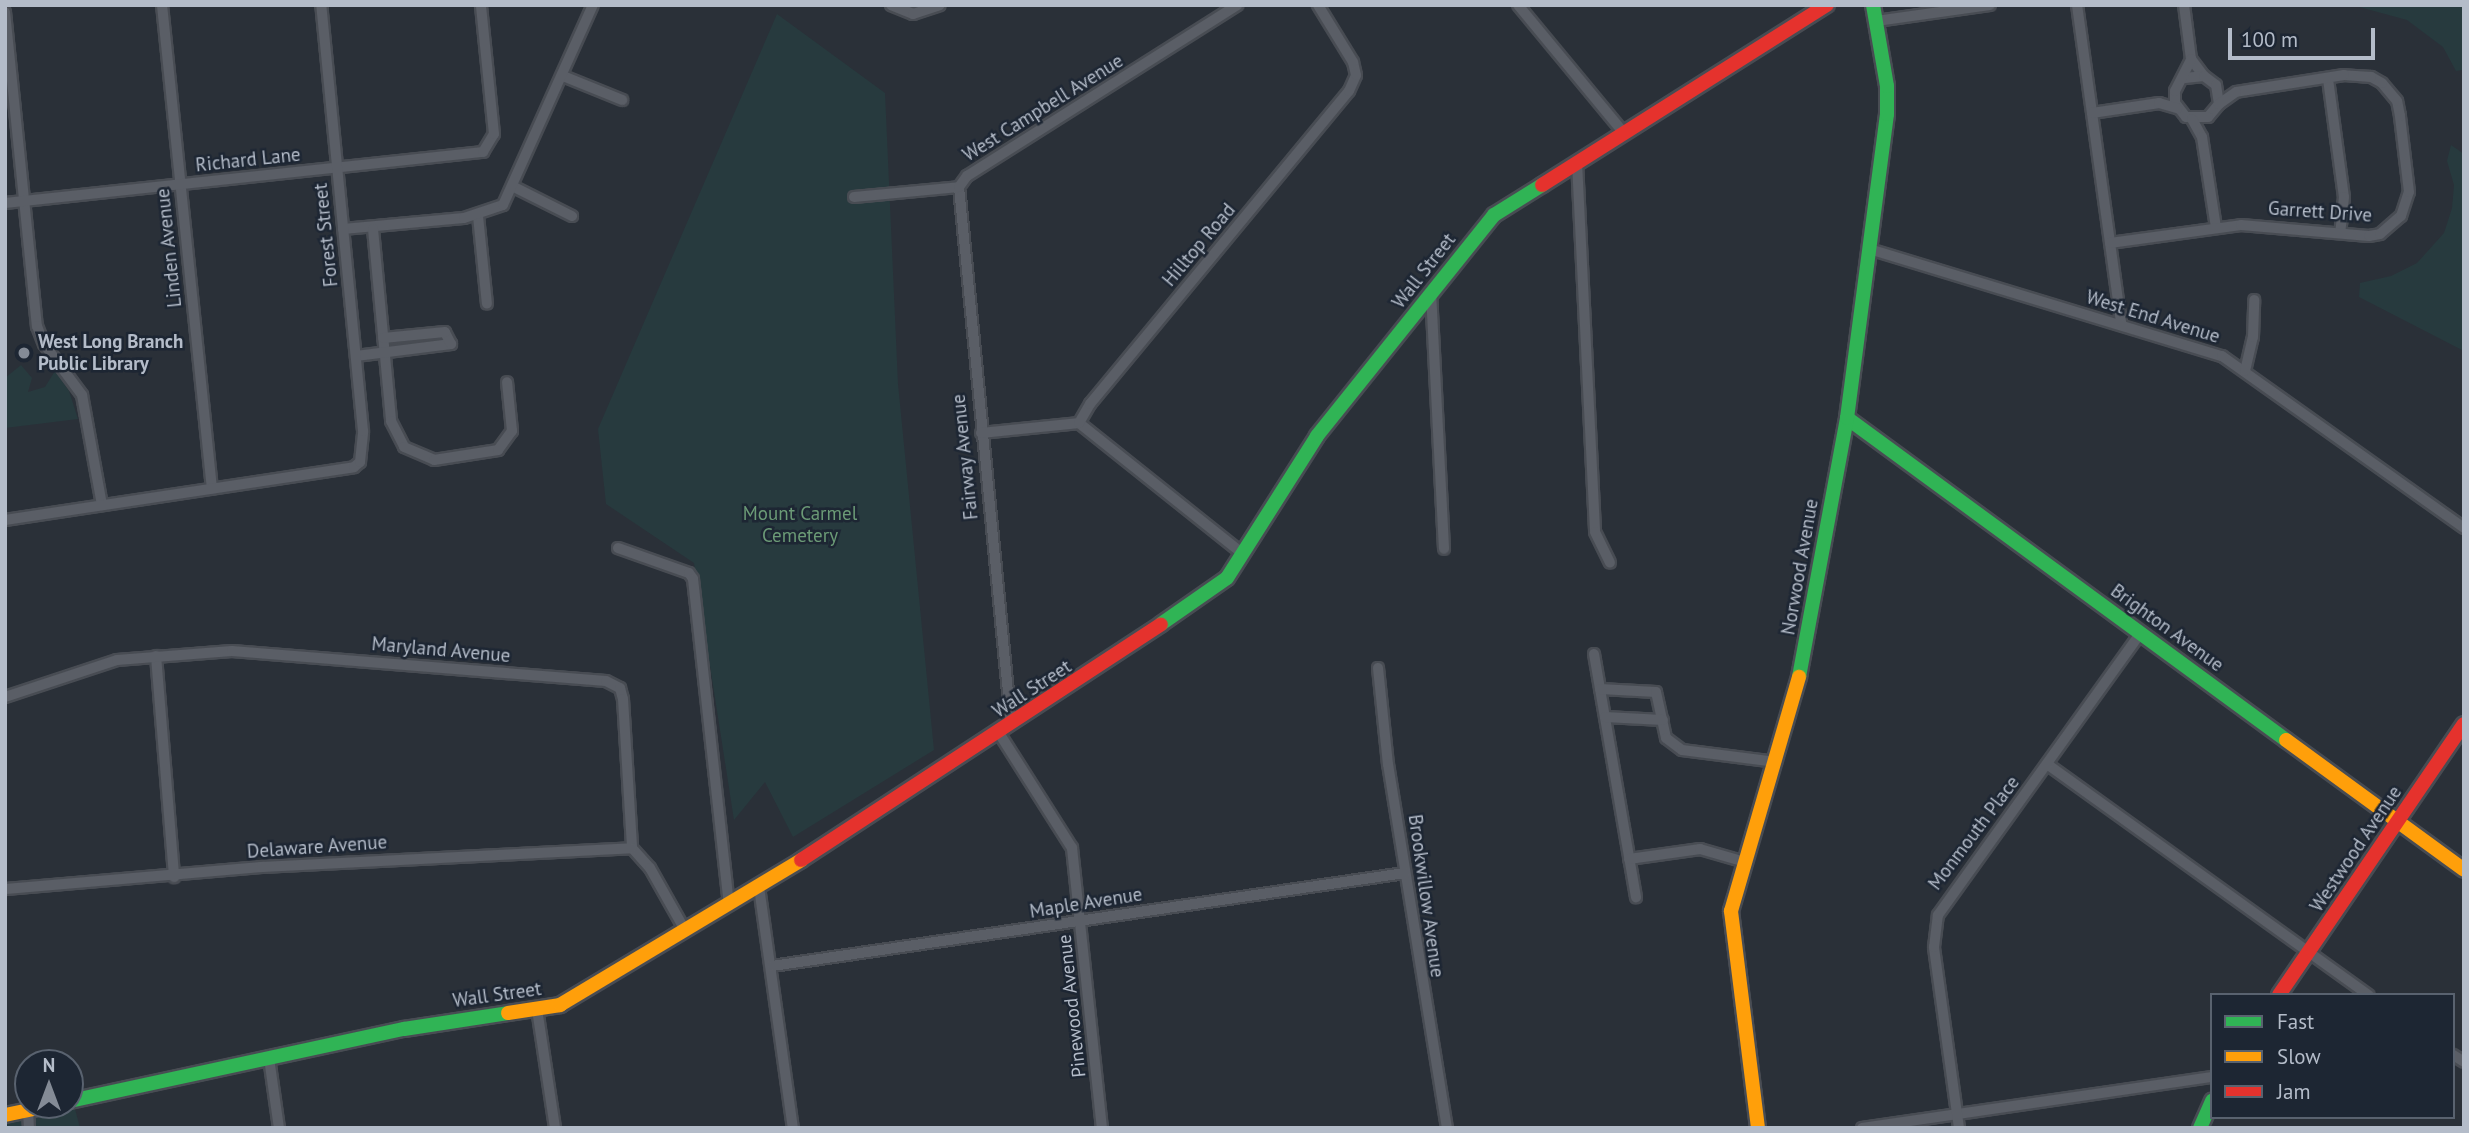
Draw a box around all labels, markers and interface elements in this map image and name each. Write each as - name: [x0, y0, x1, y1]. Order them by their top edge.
- scale bar: [2231, 14, 2378, 58]
- text: 100 m: [2241, 26, 2298, 53]
- street label: West Campbell Avenue: [958, 49, 1128, 167]
- street label: Richard Lane: [194, 143, 302, 177]
- street label: Forest Street: [309, 182, 343, 288]
- street label: Linden Avenue: [151, 187, 187, 309]
- street label: Garrett Drive: [2267, 197, 2373, 227]
- street label: Hilltop Road: [1158, 199, 1240, 291]
- street label: Wall Street: [1388, 229, 1460, 313]
- street label: West End Avenue: [2083, 286, 2223, 348]
- place label: West Long Branch Public Library: [38, 331, 183, 375]
- marker: West Long Branch Public Library: [16, 345, 32, 361]
- street label: Fairway Avenue: [947, 392, 983, 522]
- street label: Norwood Avenue: [1777, 497, 1823, 637]
- park label: Mount Carmel Cemetery: [743, 503, 857, 547]
- street label: Brighton Avenue: [2106, 579, 2228, 677]
- street label: Maryland Avenue: [370, 633, 512, 667]
- street label: Wall Street: [988, 655, 1076, 723]
- street label: Monmouth Place: [1924, 772, 2024, 894]
- street label: Westwood Avenue: [2305, 781, 2407, 917]
- street label: Brookwillow Avenue: [1403, 812, 1449, 980]
- street label: Delaware Avenue: [246, 831, 388, 863]
- street label: Maple Avenue: [1028, 883, 1144, 923]
- street label: Pinewood Avenue: [1053, 933, 1091, 1079]
- street label: Wall Street: [451, 978, 543, 1012]
- legend: [2210, 993, 2455, 1119]
- text: Fast: [2277, 1008, 2314, 1035]
- text: Slow: [2277, 1043, 2321, 1070]
- north arrow: [14, 1049, 84, 1119]
- text: N: [43, 1053, 55, 1077]
- text: Jam: [2277, 1078, 2311, 1105]

